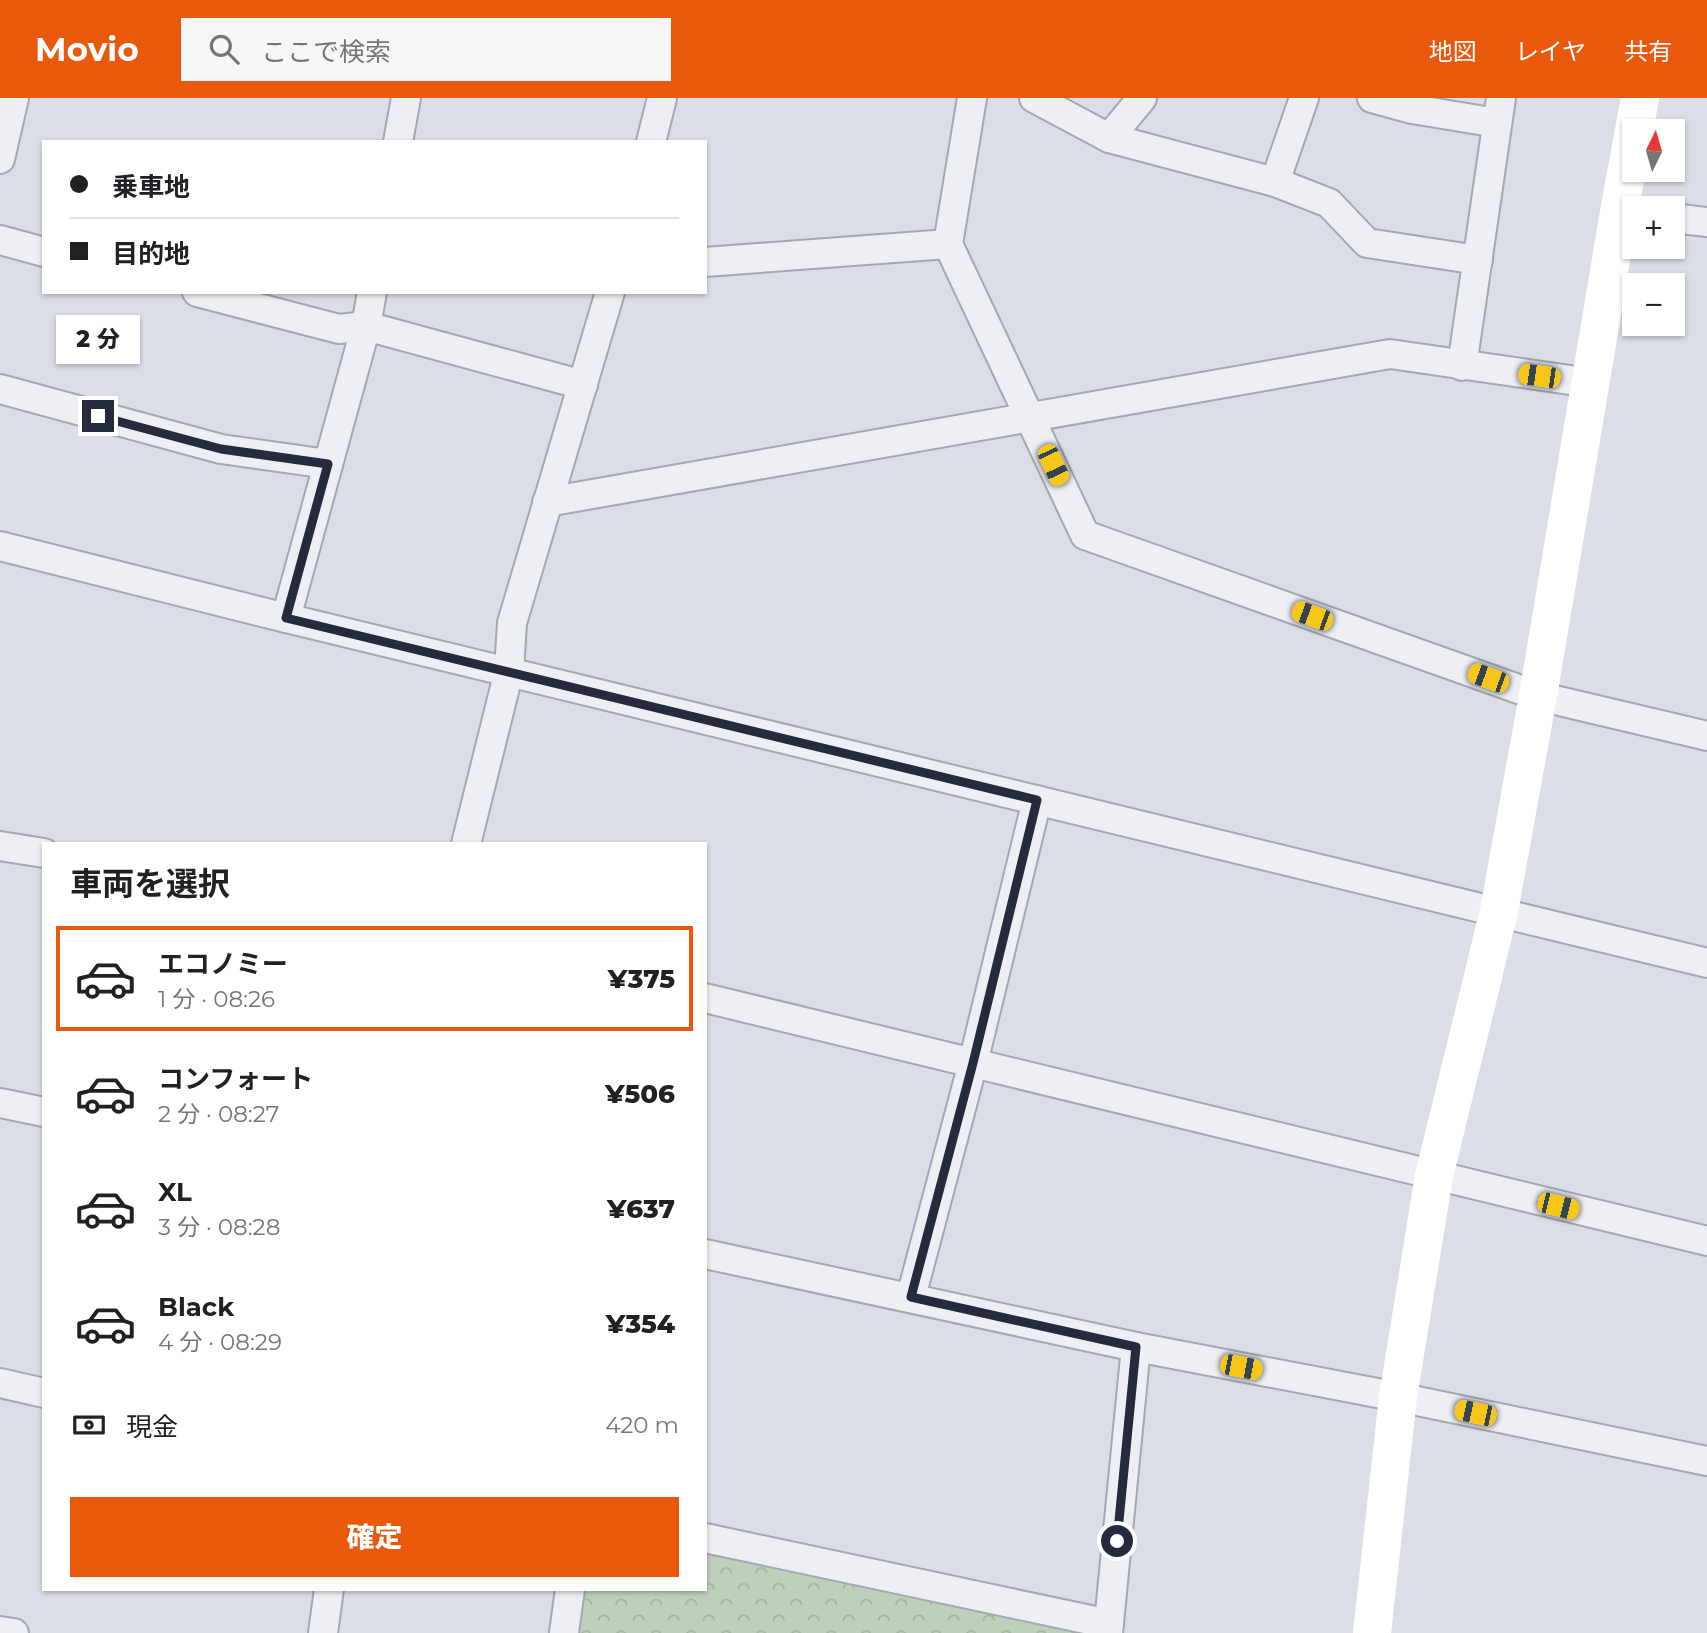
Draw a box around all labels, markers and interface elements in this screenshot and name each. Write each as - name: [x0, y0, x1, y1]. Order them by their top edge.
- search box: [181, 18, 671, 81]
- text: Movio: [35, 29, 139, 69]
- icon: search: [205, 30, 243, 68]
- text: ここで検索: [261, 36, 391, 68]
- text: 地図: [1429, 37, 1477, 66]
- text: レイヤ: [1515, 37, 1586, 66]
- text: 共有: [1624, 37, 1672, 66]
- north arrow: [1622, 119, 1685, 182]
- map controls: [1622, 119, 1685, 336]
- text: 乗車地: [112, 171, 190, 203]
- button: +: [1622, 196, 1685, 259]
- text: 目的地: [112, 238, 190, 270]
- button: −: [1622, 273, 1685, 336]
- callout: 2 分: [56, 314, 140, 364]
- text: 2 分: [76, 325, 120, 353]
- car: [1517, 363, 1562, 389]
- route end: [82, 400, 114, 432]
- car: [1035, 442, 1072, 488]
- car: [1289, 599, 1336, 633]
- car: [1465, 661, 1512, 695]
- text: 車両を選択: [70, 864, 230, 903]
- icon: car: [74, 947, 137, 1010]
- text: エコノミー: [158, 948, 288, 980]
- text: ¥375: [608, 963, 675, 995]
- text: 1 分 · 08:26: [158, 985, 275, 1013]
- icon: car: [74, 1062, 137, 1125]
- text: コンフォート: [158, 1063, 313, 1095]
- text: ¥506: [605, 1078, 675, 1110]
- text: 2 分 · 08:27: [158, 1100, 279, 1128]
- text: XL: [158, 1176, 192, 1208]
- icon: car: [74, 1177, 137, 1240]
- car: [1536, 1191, 1581, 1221]
- text: ¥637: [607, 1193, 675, 1225]
- text: 3 分 · 08:28: [158, 1213, 280, 1241]
- text: Black: [158, 1291, 234, 1323]
- icon: car: [74, 1292, 137, 1355]
- text: ¥354: [606, 1308, 675, 1340]
- text: 4 分 · 08:29: [158, 1328, 282, 1356]
- car: [1219, 1353, 1264, 1381]
- car: [1453, 1398, 1498, 1428]
- icon: cash: [70, 1406, 108, 1444]
- text: 現金: [126, 1411, 178, 1443]
- text: 420 m: [605, 1411, 679, 1439]
- button: 確定: [70, 1497, 679, 1577]
- route start: [1101, 1525, 1133, 1557]

